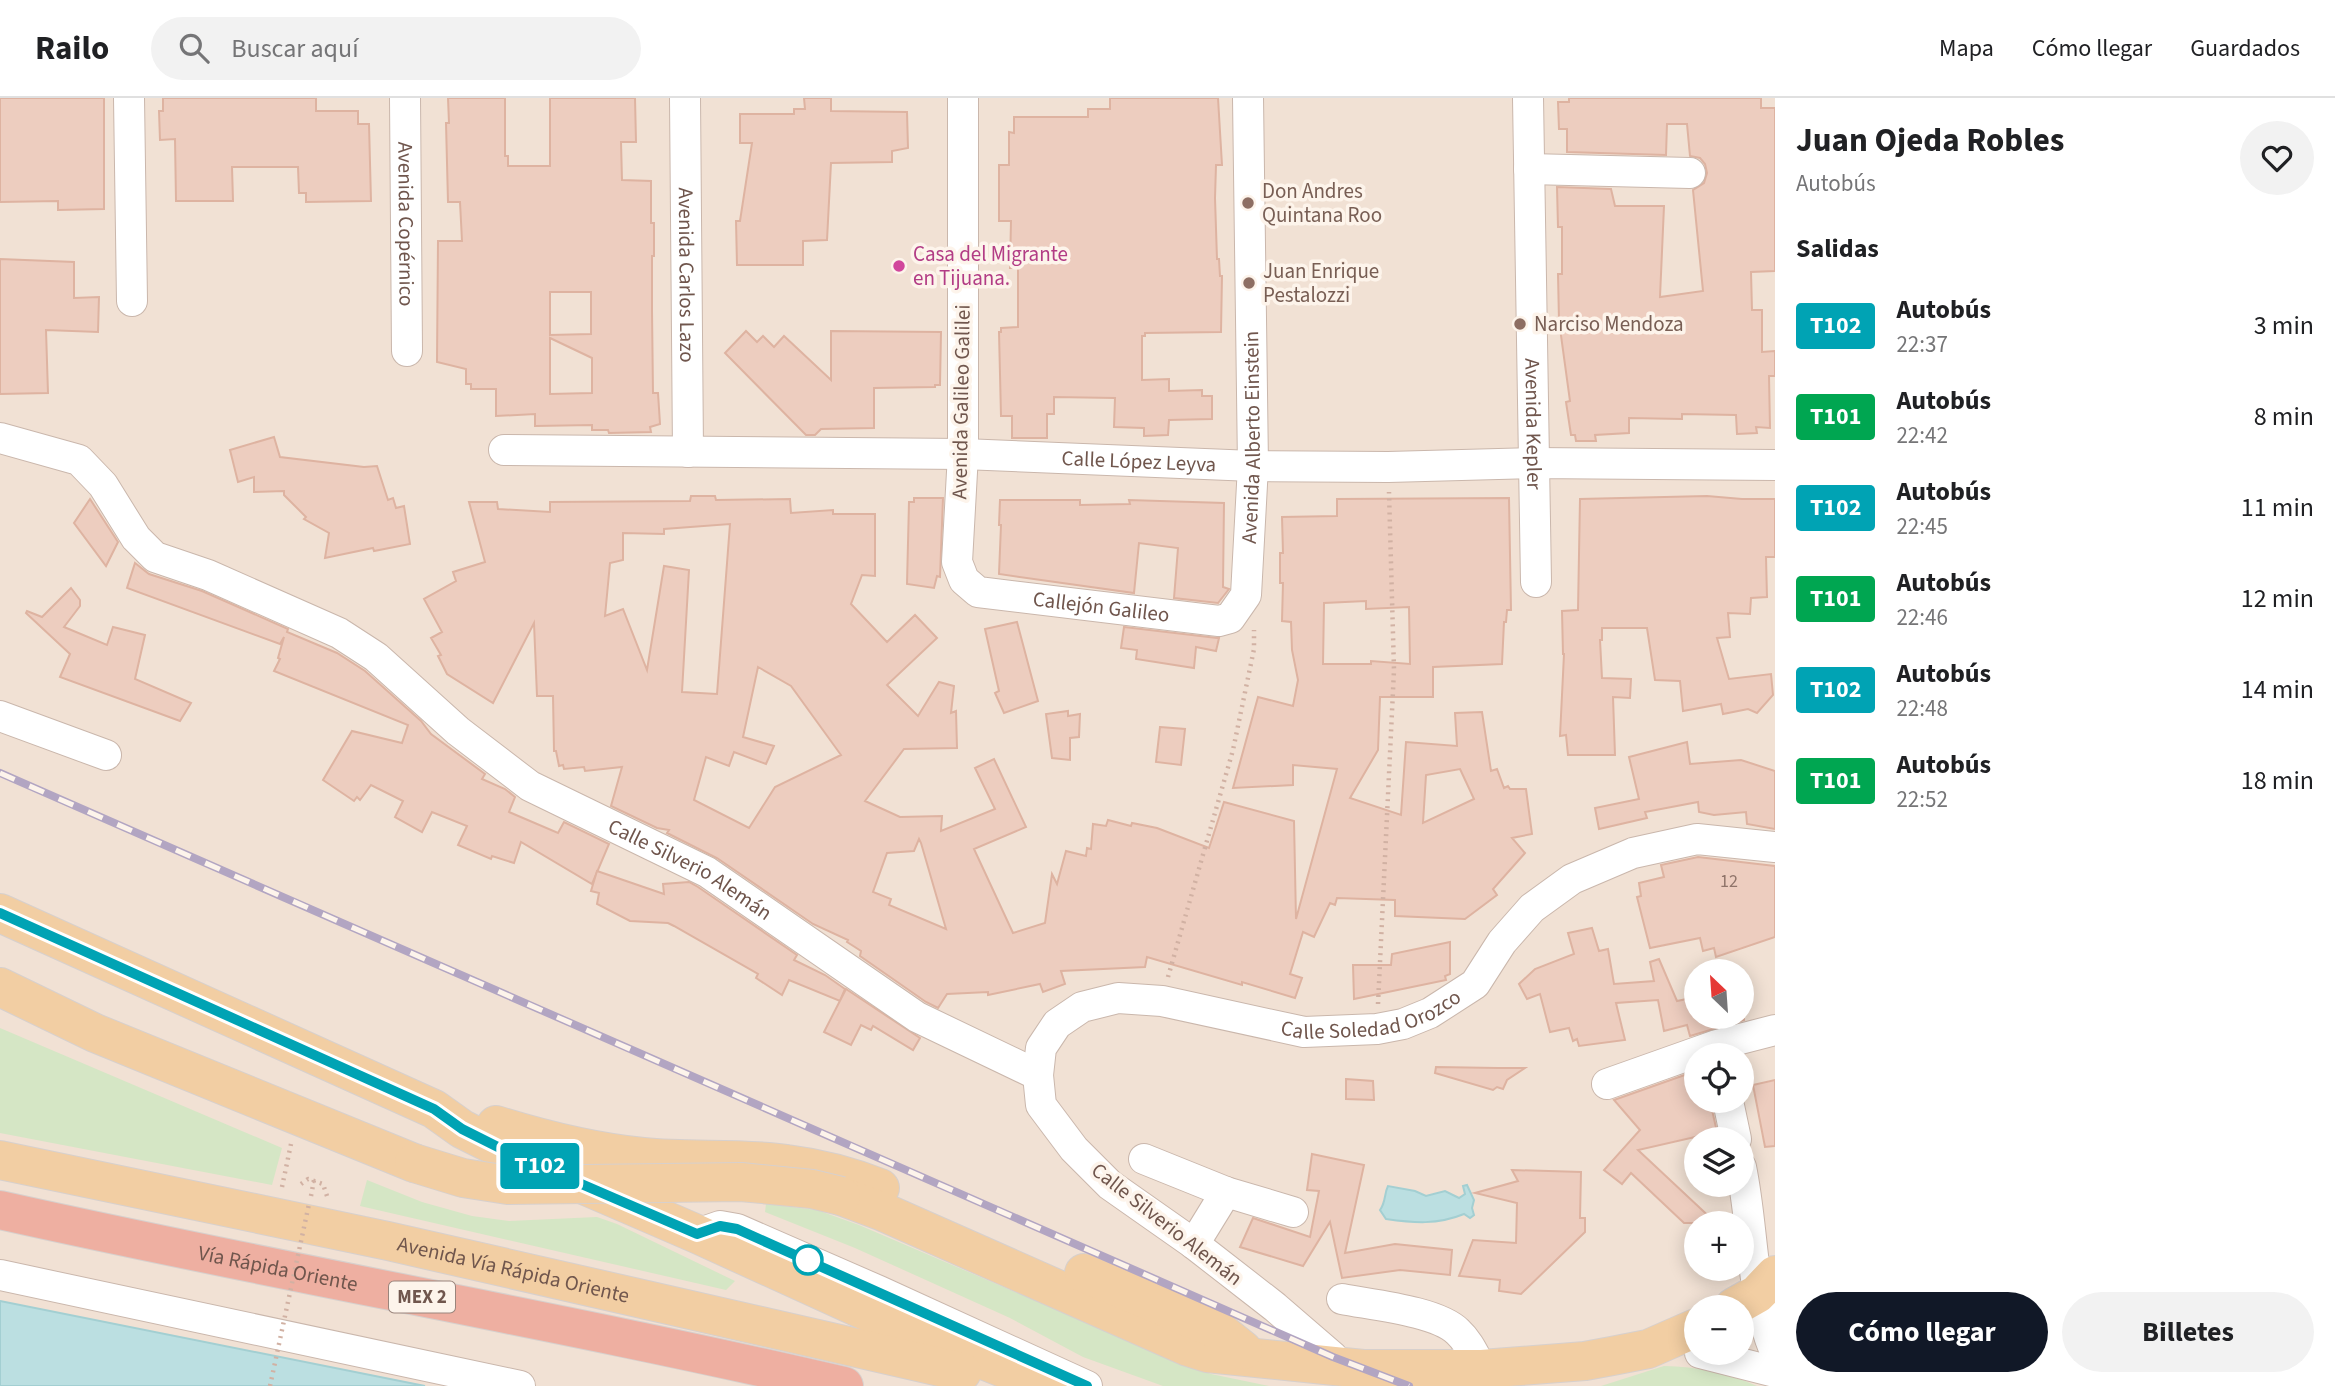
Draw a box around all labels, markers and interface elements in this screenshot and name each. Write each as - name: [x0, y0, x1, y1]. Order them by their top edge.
- search box: [151, 17, 641, 80]
- text: Railo: [35, 25, 109, 72]
- icon: search: [175, 29, 213, 67]
- text: Buscar aquí: [231, 30, 359, 67]
- text: Mapa: [1939, 31, 1994, 66]
- text: Cómo llegar: [2032, 31, 2152, 66]
- text: Guardados: [2190, 31, 2300, 66]
- text: Juan Ojeda Robles: [1796, 117, 2064, 164]
- button: heart: [2240, 121, 2314, 195]
- street label: Avenida Copérnico: [390, 142, 422, 306]
- text: Autobús: [1796, 167, 1876, 200]
- place label: Don Andres Quintana Roo: [1262, 176, 1382, 230]
- street label: Avenida Carlos Lazo: [671, 187, 702, 363]
- marker: Don Andres Quintana Roo: [1240, 195, 1256, 211]
- text: Salidas: [1796, 230, 1879, 267]
- place label: Casa del Migrante en Tijuana.: [913, 239, 1068, 293]
- place label: Juan Enrique Pestalozzi: [1263, 256, 1379, 310]
- marker: Casa del Migrante en Tijuana.: [891, 258, 907, 274]
- marker: Juan Enrique Pestalozzi: [1241, 275, 1257, 291]
- text: Autobús: [1896, 291, 1991, 328]
- street label: Avenida Galileo Galilei: [944, 304, 978, 500]
- text: 3 min: [2254, 307, 2314, 344]
- text: T102: [1810, 308, 1861, 343]
- place label: Narciso Mendoza: [1534, 309, 1684, 339]
- marker: Narciso Mendoza: [1512, 316, 1528, 332]
- text: 22:37: [1896, 328, 1948, 361]
- street label: Avenida Alberto Einstein: [1234, 331, 1268, 545]
- street label: Avenida Kepler: [1517, 358, 1549, 491]
- text: Autobús: [1896, 382, 1991, 419]
- text: 8 min: [2254, 398, 2314, 435]
- text: T101: [1810, 399, 1861, 434]
- text: 22:42: [1896, 419, 1948, 452]
- street label: Calle López Leyva: [1061, 443, 1217, 479]
- text: Autobús: [1896, 473, 1991, 510]
- text: 11 min: [2241, 489, 2314, 526]
- text: T102: [1810, 490, 1861, 525]
- text: 22:45: [1896, 510, 1948, 543]
- text: Autobús: [1896, 564, 1991, 601]
- text: 12 min: [2241, 580, 2314, 617]
- text: T101: [1810, 581, 1861, 616]
- street label: Callejón Galileo: [1031, 584, 1171, 630]
- text: 22:46: [1896, 601, 1948, 634]
- text: Autobús: [1896, 655, 1991, 692]
- text: 14 min: [2241, 671, 2314, 708]
- text: T102: [1810, 672, 1861, 707]
- text: 22:48: [1896, 692, 1948, 725]
- text: Autobús: [1896, 746, 1991, 783]
- text: 18 min: [2241, 762, 2314, 799]
- text: T101: [1810, 763, 1861, 798]
- text: 22:52: [1896, 783, 1948, 816]
- street label: Calle Silverio Alemán: [603, 811, 778, 928]
- house number: 12: [1720, 869, 1738, 894]
- north arrow: [1684, 959, 1754, 1029]
- map controls: [1684, 959, 1754, 1365]
- street label: Calle Soledad Orozco: [1278, 982, 1467, 1047]
- button: locate: [1684, 1043, 1754, 1113]
- button: layers: [1684, 1127, 1754, 1197]
- line badge: T102: [491, 1143, 589, 1189]
- text: T102: [514, 1148, 566, 1183]
- street label: Calle Silverio Alemán: [1085, 1155, 1249, 1293]
- button: +: [1684, 1211, 1754, 1281]
- street label: Avenida Vía Rápida Oriente: [395, 1229, 632, 1311]
- street label: Vía Rápida Oriente: [195, 1238, 360, 1299]
- unlabelled marker: [793, 1245, 823, 1275]
- road number: MEX 2: [389, 1282, 455, 1312]
- button: Cómo llegar: [1796, 1292, 2048, 1372]
- button: Billetes: [2062, 1292, 2314, 1372]
- button: −: [1684, 1295, 1754, 1365]

